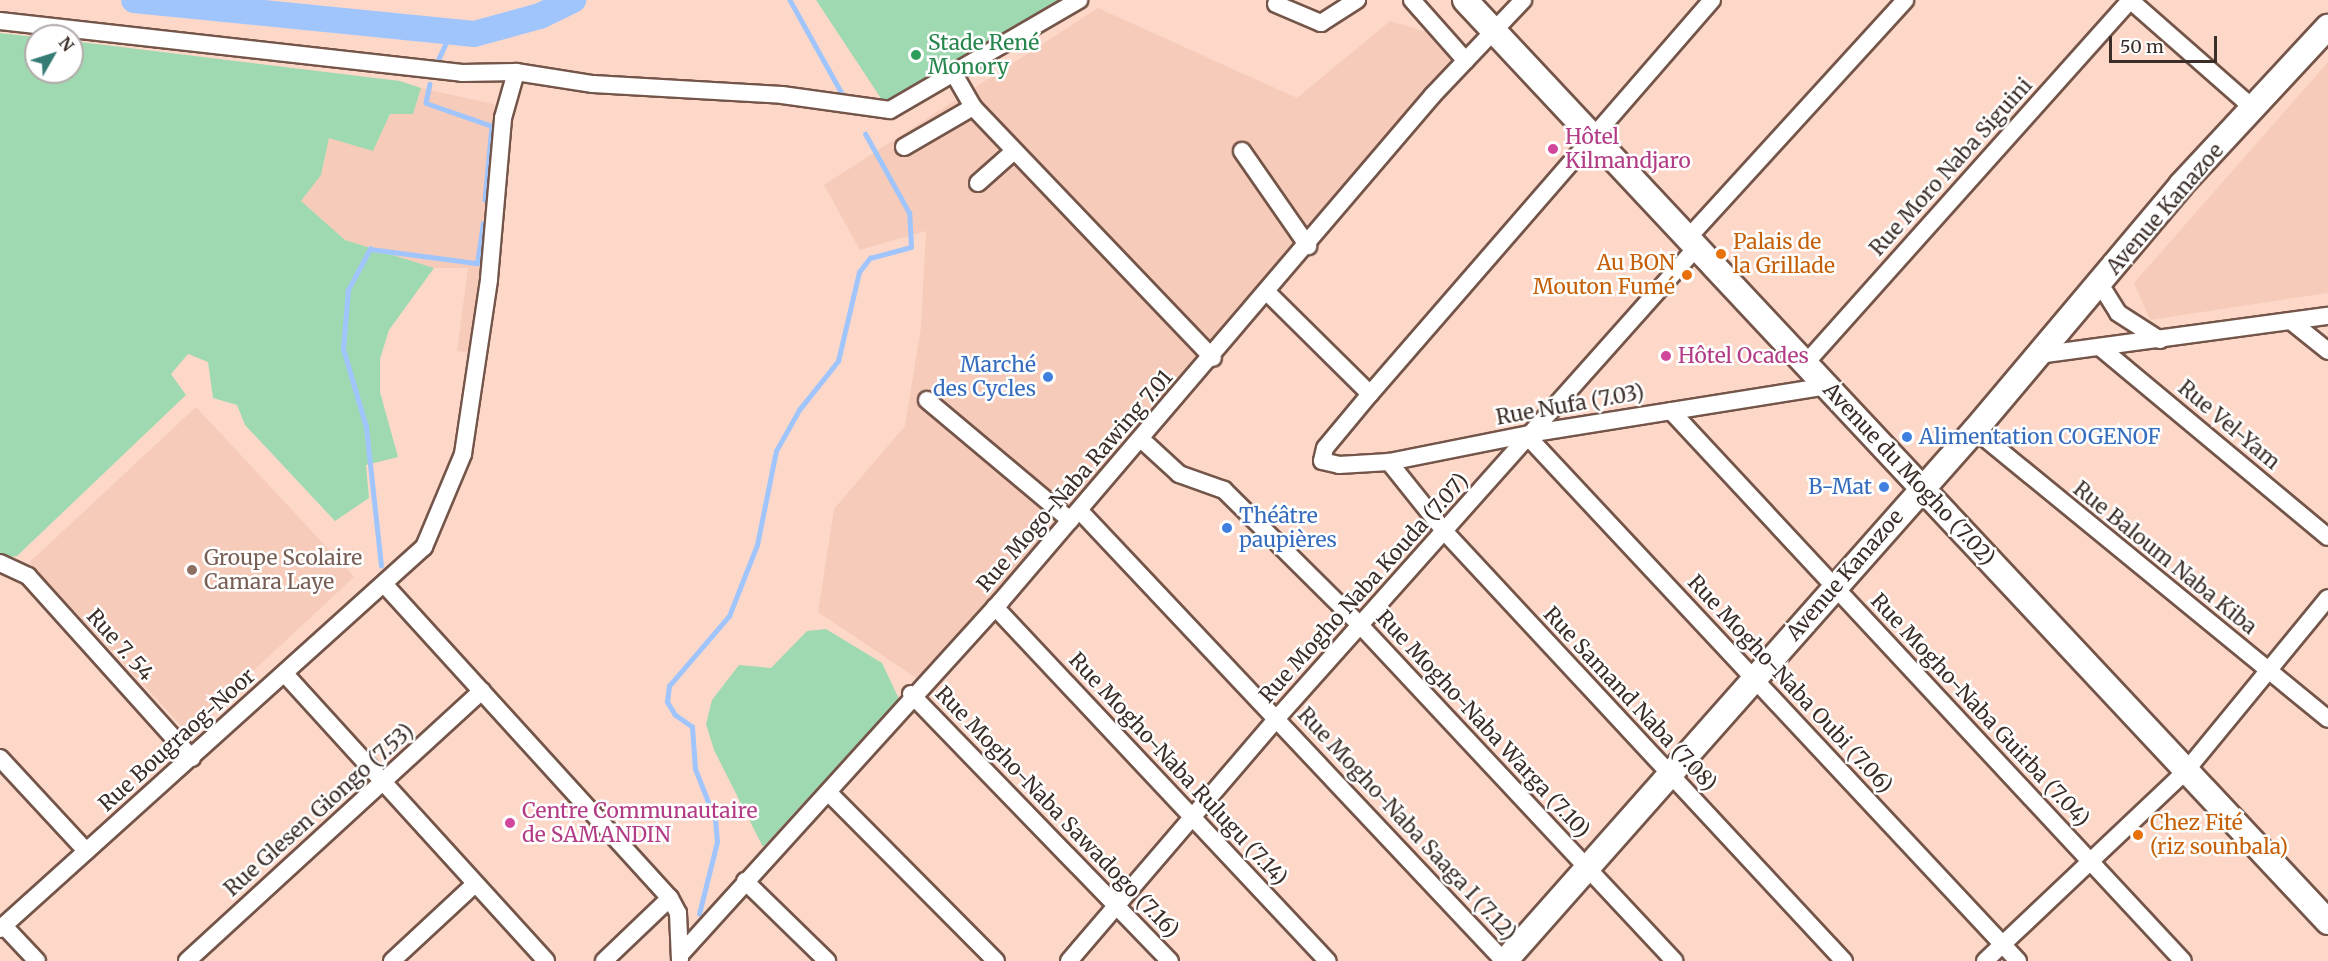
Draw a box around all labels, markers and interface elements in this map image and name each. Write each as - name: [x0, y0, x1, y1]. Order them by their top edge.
- north arrow: [24, 24, 84, 84]
- scale bar: [2112, 24, 2220, 62]
- place label: Stade René Monory: [928, 30, 1039, 80]
- text: N: [55, 33, 78, 55]
- text: 50 m: [2120, 35, 2164, 58]
- marker: Stade René Monory: [909, 48, 923, 62]
- street label: Rue Moro Naba Siguini: [1865, 73, 2037, 261]
- place label: Hôtel Kilmandjaro: [1565, 124, 1691, 174]
- street label: Avenue Kanazoe: [2101, 138, 2229, 280]
- marker: Hôtel Kilmandjaro: [1546, 142, 1560, 156]
- place label: Palais de la Grillade: [1733, 229, 1835, 279]
- marker: Palais de la Grillade: [1714, 247, 1728, 261]
- place label: Au BON Mouton Fumé: [1533, 250, 1675, 300]
- marker: Au BON Mouton Fumé: [1680, 268, 1694, 282]
- place label: Hôtel Ocades: [1678, 343, 1809, 369]
- marker: Hôtel Ocades: [1659, 349, 1673, 363]
- place label: Marché des Cycles: [933, 352, 1036, 402]
- street label: Rue Mogo-Naba Rawing 7.01: [972, 365, 1178, 597]
- marker: Marché des Cycles: [1041, 370, 1055, 384]
- street label: Rue Vel-Yam: [2173, 375, 2285, 475]
- street label: Avenue du Mogho (7.02): [1818, 377, 2000, 571]
- street label: Rue Nufa (7.03): [1494, 380, 1646, 430]
- place label: Alimentation COGENOF: [1919, 424, 2160, 450]
- marker: Alimentation COGENOF: [1900, 430, 1914, 444]
- street label: Rue Mogho Naba Kouda (7.07): [1254, 468, 1474, 708]
- place label: B-Mat: [1808, 474, 1872, 500]
- street label: Rue Baloum Naba Kiba: [2068, 476, 2262, 640]
- marker: B-Mat: [1877, 480, 1891, 494]
- place label: Théâtre paupières: [1239, 503, 1337, 553]
- street label: Avenue Kanazoe: [1781, 504, 1909, 646]
- marker: Théâtre paupières: [1220, 521, 1234, 535]
- place label: Groupe Scolaire Camara Laye: [204, 545, 362, 595]
- marker: Groupe Scolaire Camara Laye: [185, 563, 199, 577]
- street label: Rue Mogho-Naba Oubi (7.06): [1682, 570, 1898, 798]
- street label: Rue Mogho-Naba Guirba (7.04): [1865, 588, 2095, 832]
- street label: Rue Samand Naba (7.08): [1538, 602, 1722, 796]
- street label: Rue 7. 54: [81, 604, 159, 686]
- street label: Rue Mogho-Naba Warga (7.10): [1371, 605, 1595, 843]
- street label: Rue Mogho-Naba Rulugu (7.14): [1064, 648, 1292, 890]
- street label: Rue Bougraog-Noor: [94, 663, 260, 817]
- street label: Rue Mogho-Naba Sawadogo (7.16): [930, 681, 1184, 943]
- street label: Rue Mogho-Naba Saaga I (7.12): [1292, 702, 1522, 946]
- street label: Rue Glesen Giongo (7.53): [219, 718, 419, 902]
- place label: Centre Communautaire de SAMANDIN: [522, 798, 757, 848]
- place label: Chez Fité (riz sounbala): [2150, 810, 2288, 860]
- marker: Centre Communautaire de SAMANDIN: [503, 816, 517, 830]
- marker: Chez Fité (riz sounbala): [2131, 828, 2145, 842]

